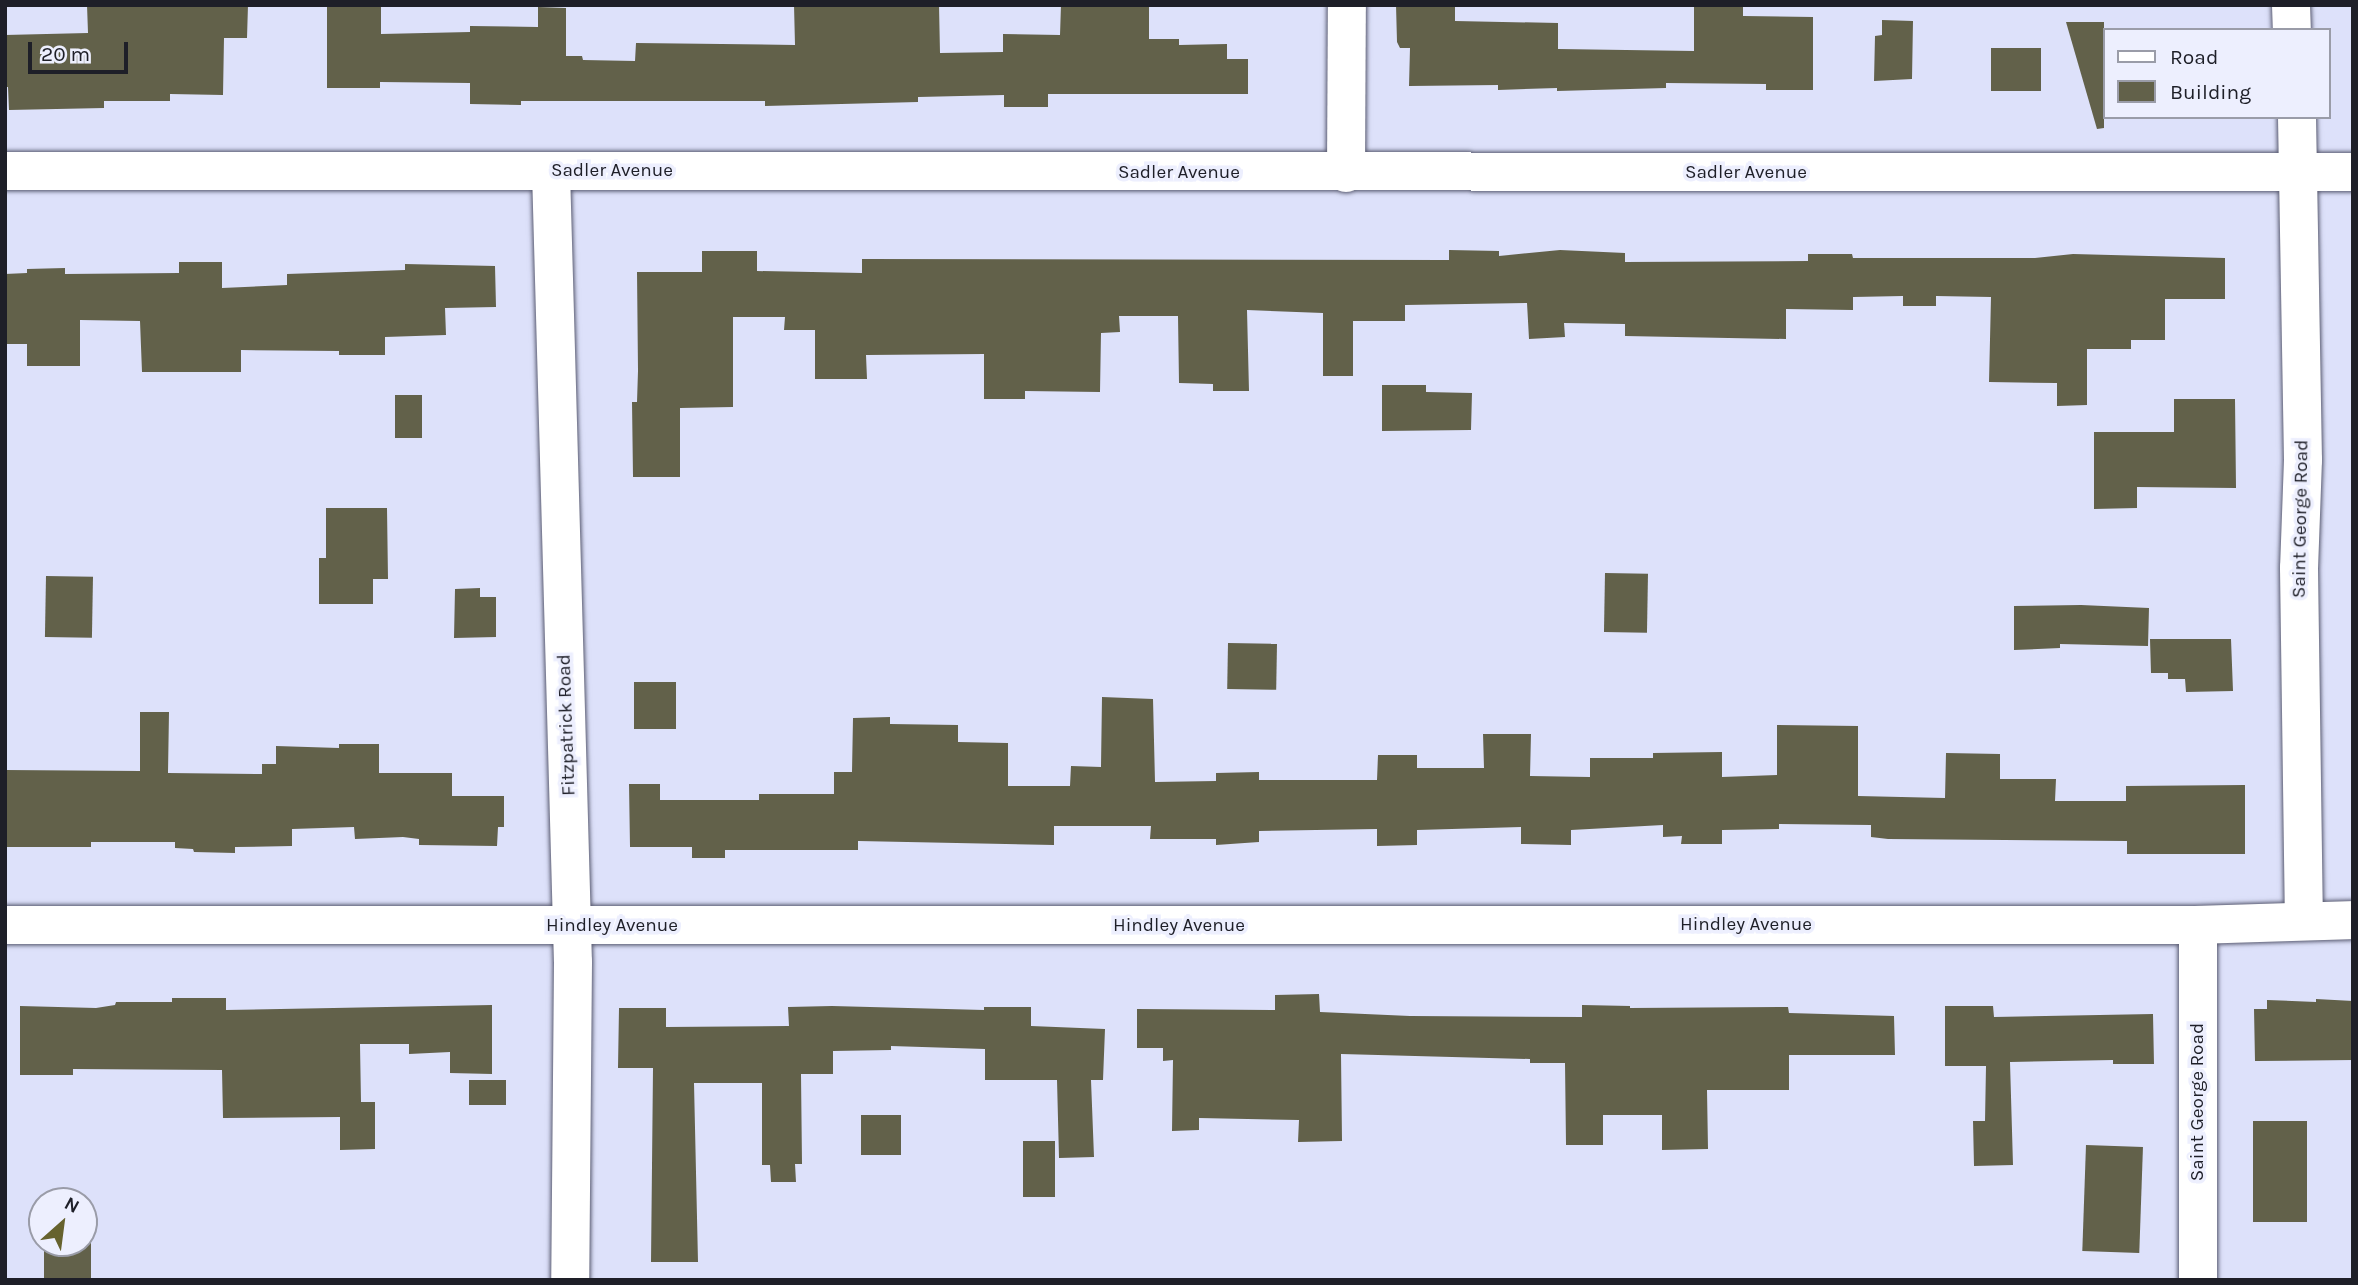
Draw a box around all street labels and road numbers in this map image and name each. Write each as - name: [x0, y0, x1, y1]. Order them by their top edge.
- street label: Sadler Avenue: [551, 160, 673, 182]
- street label: Sadler Avenue: [1118, 162, 1240, 184]
- street label: Sadler Avenue: [1685, 162, 1807, 184]
- street label: Saint George Road: [2288, 440, 2314, 598]
- street label: Fitzpatrick Road: [553, 654, 581, 796]
- street label: Hindley Avenue: [1680, 914, 1812, 936]
- street label: Hindley Avenue: [546, 915, 678, 937]
- street label: Hindley Avenue: [1113, 915, 1245, 937]
- street label: Saint George Road: [2187, 1023, 2209, 1181]

